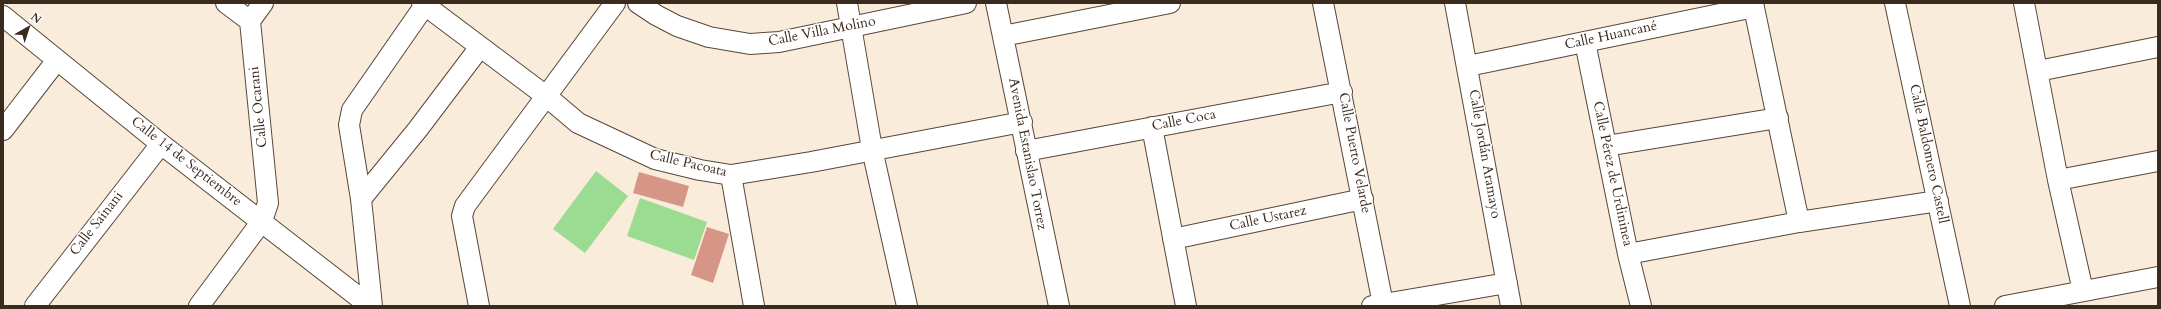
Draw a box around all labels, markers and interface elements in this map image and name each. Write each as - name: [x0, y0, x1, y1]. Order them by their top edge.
- north arrow: [8, 8, 48, 48]
- text: N: [27, 9, 44, 27]
- street label: Calle Villa Molino: [767, 13, 877, 51]
- street label: Calle Huancané: [1563, 18, 1659, 54]
- street label: Calle Ocarani: [246, 66, 272, 148]
- street label: Avenida Estanislao Torrez: [1004, 77, 1050, 231]
- street label: Calle Baldomero Castell: [1905, 83, 1951, 225]
- street label: Calle Jordán Aramayo: [1464, 88, 1504, 220]
- street label: Calle Puerto Velarde: [1334, 91, 1374, 215]
- street label: Calle Pérez de Urdininea: [1588, 100, 1636, 248]
- street label: Calle Coca: [1151, 107, 1217, 135]
- street label: Calle 14 de Septiembre: [127, 114, 245, 210]
- street label: Calle Pacoata: [648, 147, 728, 181]
- street label: Calle Sainani: [67, 189, 127, 259]
- street label: Calle Ustarez: [1228, 203, 1308, 235]

